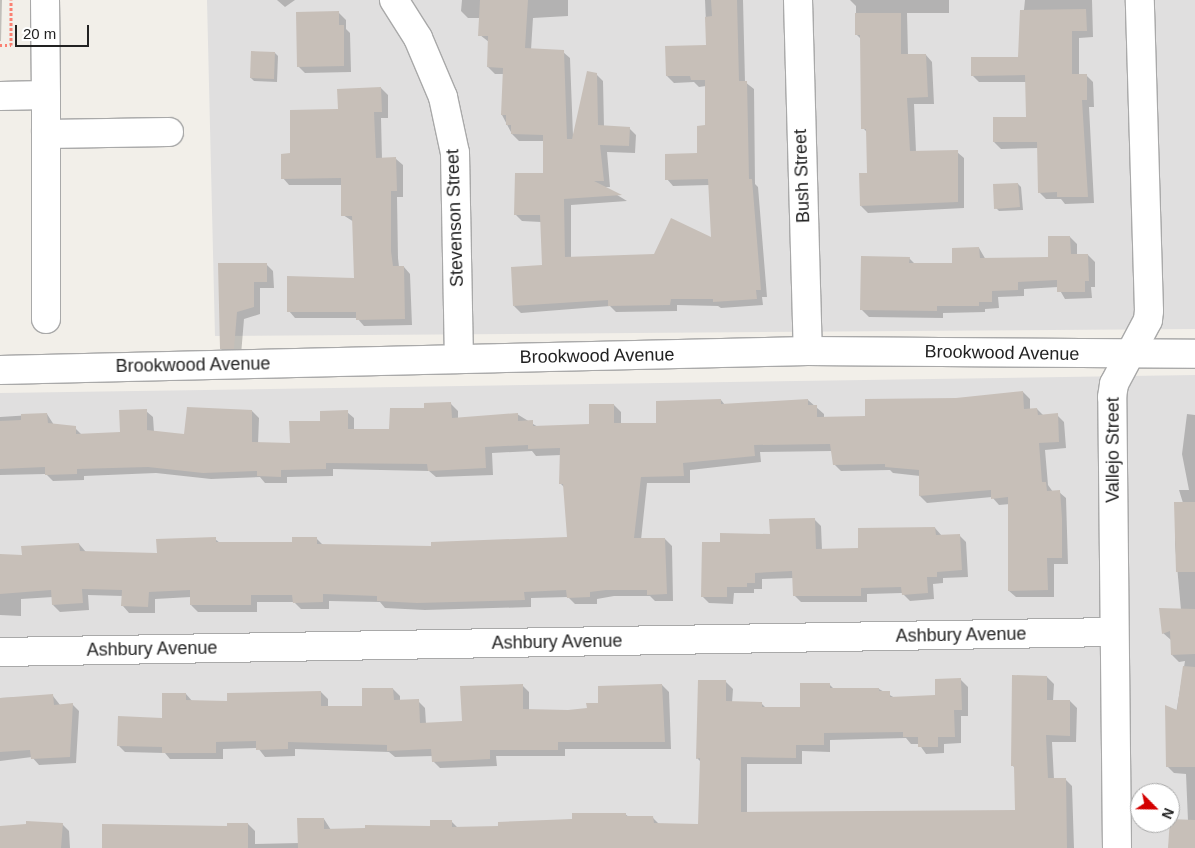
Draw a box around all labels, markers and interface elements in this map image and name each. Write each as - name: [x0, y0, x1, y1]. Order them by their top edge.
- scale bar: [18, 15, 91, 47]
- text: 20 m: [23, 25, 56, 42]
- street label: Bush Street: [790, 129, 814, 223]
- street label: Stevenson Street: [442, 149, 468, 287]
- street label: Brookwood Avenue: [924, 341, 1080, 365]
- street label: Brookwood Avenue: [519, 344, 675, 368]
- street label: Brookwood Avenue: [115, 353, 271, 377]
- street label: Vallejo Street: [1102, 397, 1124, 503]
- street label: Ashbury Avenue: [895, 623, 1027, 647]
- street label: Ashbury Avenue: [491, 630, 623, 654]
- street label: Ashbury Avenue: [86, 637, 218, 661]
- north arrow: [1130, 783, 1180, 833]
- text: N: [1159, 806, 1177, 821]

